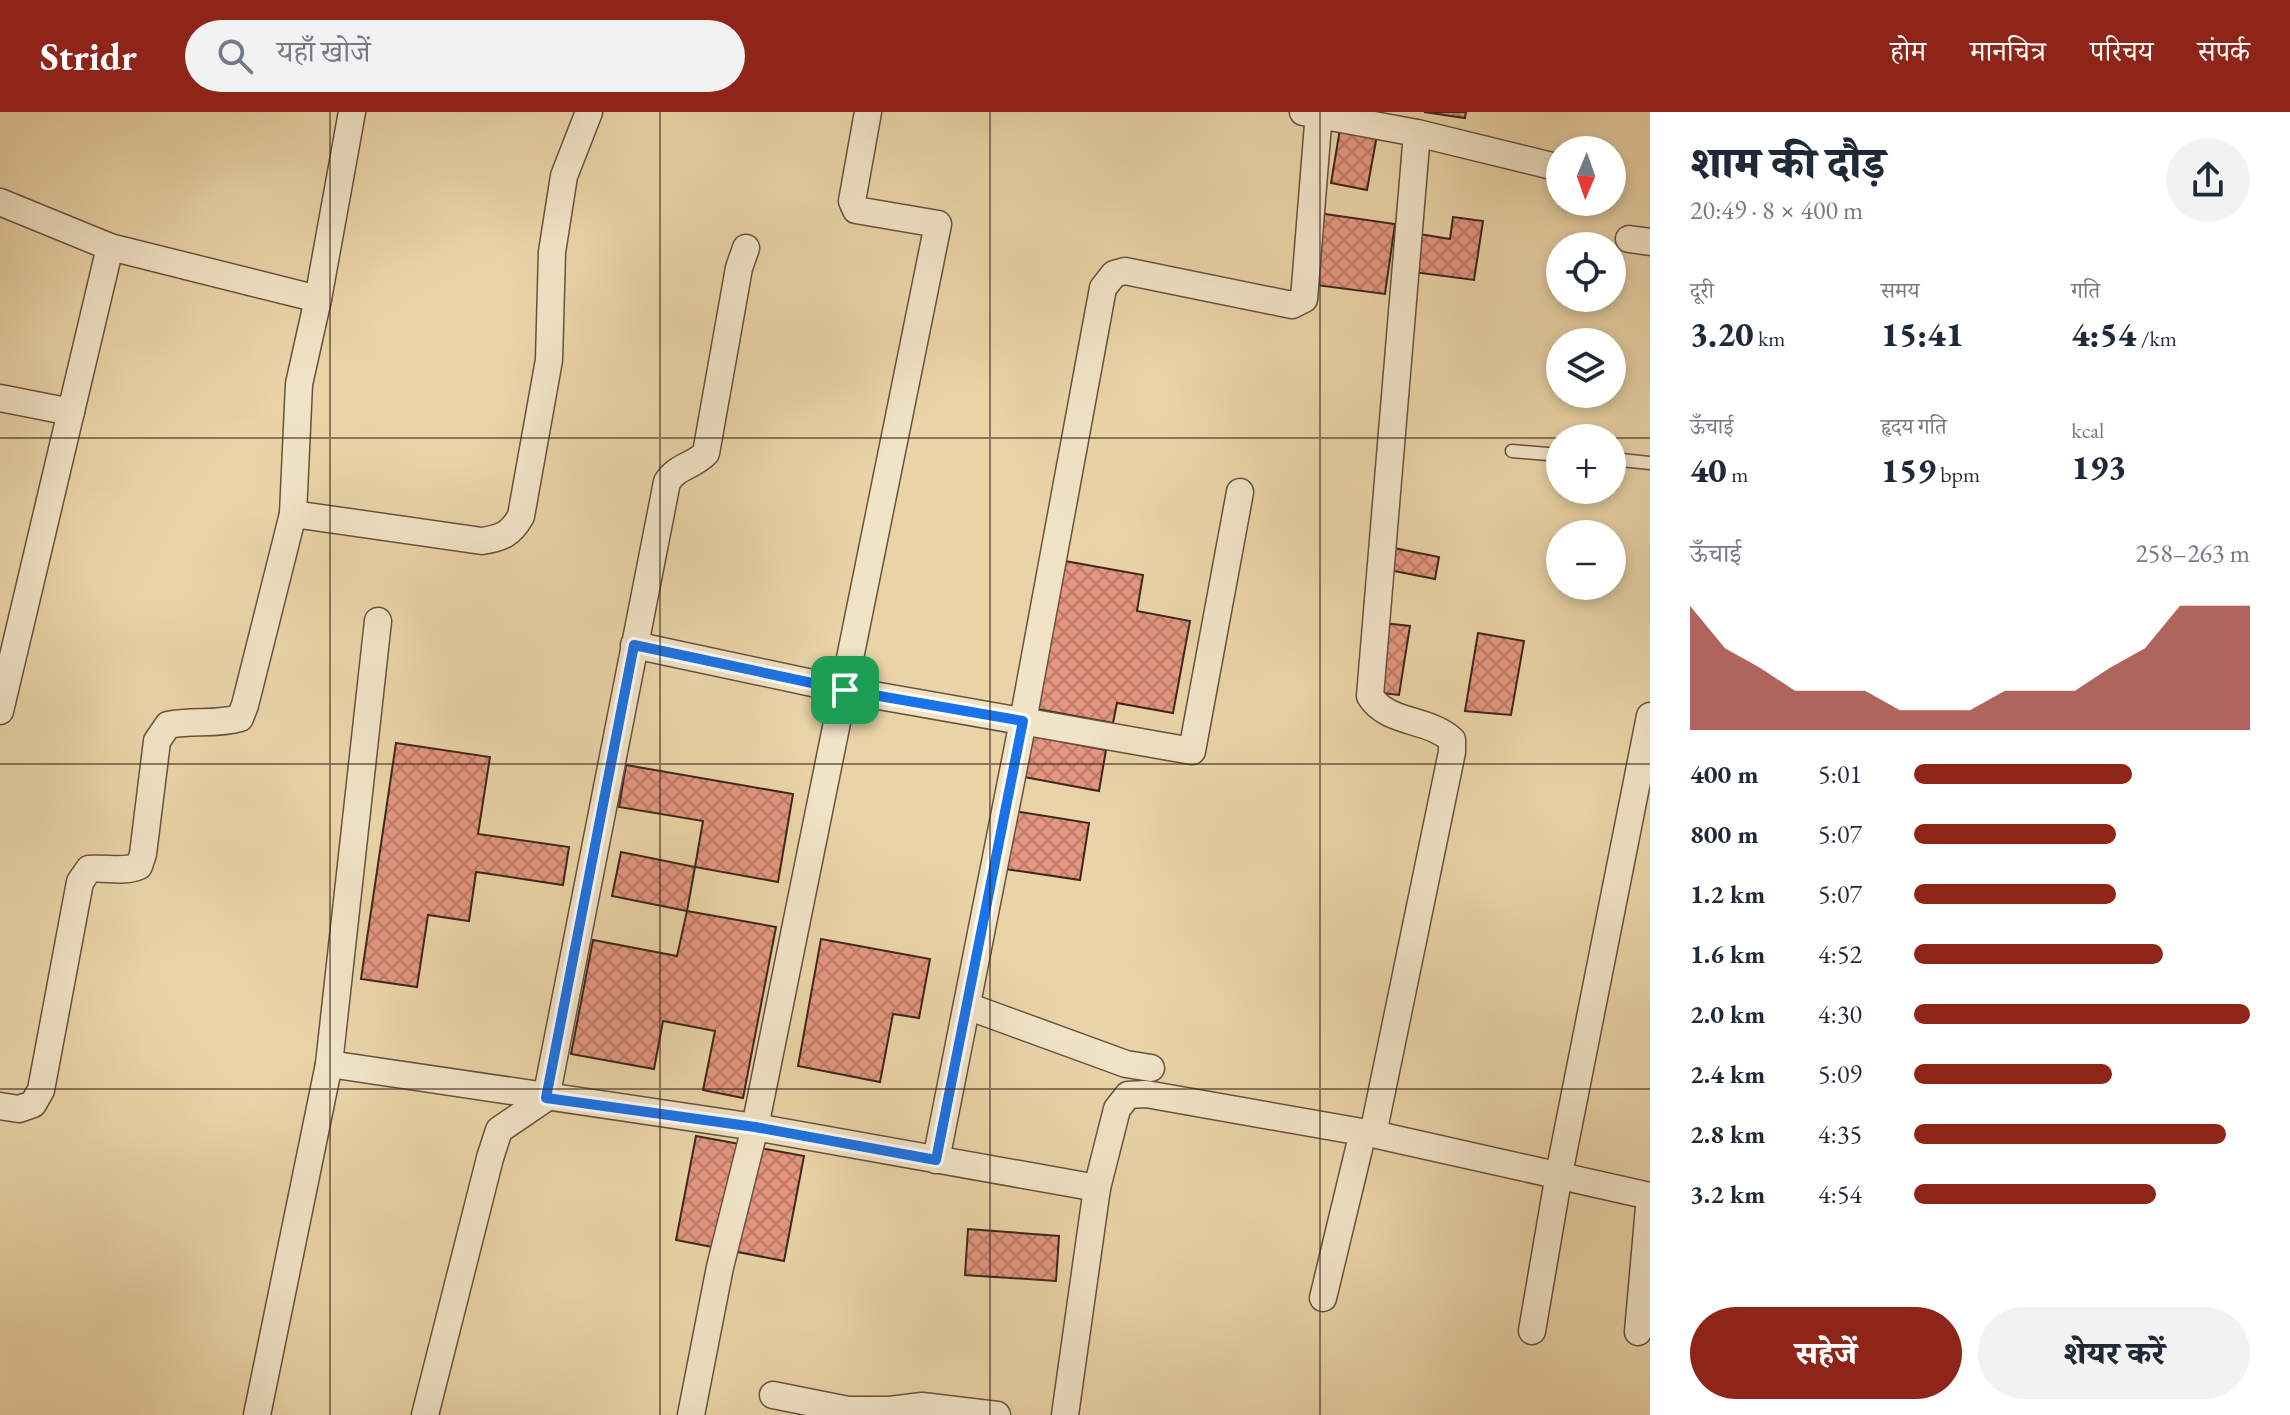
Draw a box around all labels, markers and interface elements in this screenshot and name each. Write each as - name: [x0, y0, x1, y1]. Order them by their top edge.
- search box: [185, 20, 745, 92]
- text: Stridr: [40, 32, 137, 81]
- text: यहाँ खोजें: [277, 32, 371, 71]
- text: होम: [1890, 33, 1926, 69]
- text: मानचित्र: [1970, 33, 2046, 69]
- text: परिचय: [2090, 33, 2153, 69]
- text: संपर्क: [2197, 33, 2250, 69]
- icon: search: [213, 34, 257, 78]
- text: शाम की दौड़: [1690, 134, 1885, 191]
- north arrow: [1546, 136, 1626, 216]
- map controls: [1546, 136, 1626, 600]
- button: share: [2166, 138, 2250, 222]
- text: 20:49 · 8 × 400 m: [1690, 193, 1863, 227]
- button: locate: [1546, 232, 1626, 312]
- text: दूरी: [1690, 276, 1714, 305]
- text: समय: [1881, 276, 1919, 305]
- text: गति: [2071, 276, 2100, 305]
- text: 3.20: [1690, 312, 1754, 356]
- text: 15:41: [1881, 312, 1964, 356]
- text: 4:54: [2071, 312, 2136, 356]
- text: km: [1754, 324, 1785, 353]
- text: /km: [2136, 324, 2177, 353]
- button: layers: [1546, 328, 1626, 408]
- text: ऊँचाई: [1690, 412, 1733, 441]
- text: हृदय गति: [1881, 412, 1947, 441]
- text: kcal: [2071, 416, 2104, 445]
- button: +: [1546, 424, 1626, 504]
- text: 193: [2071, 445, 2126, 489]
- text: 40: [1690, 448, 1727, 492]
- text: 159: [1881, 448, 1936, 492]
- text: m: [1727, 460, 1748, 489]
- text: bpm: [1936, 460, 1980, 489]
- button: −: [1546, 520, 1626, 600]
- text: ऊँचाई: [1690, 536, 1741, 570]
- text: 258–263 m: [2135, 536, 2250, 570]
- pin: [811, 656, 879, 724]
- icon: arrive: [823, 668, 867, 712]
- text: 400 m: [1690, 757, 1758, 791]
- text: 5:01: [1818, 757, 1862, 791]
- text: 800 m: [1690, 817, 1758, 851]
- text: 5:07: [1818, 817, 1862, 851]
- text: 1.2 km: [1690, 877, 1765, 911]
- text: 5:07: [1818, 877, 1862, 911]
- text: 1.6 km: [1690, 937, 1765, 971]
- text: 4:52: [1818, 937, 1862, 971]
- text: 2.0 km: [1690, 997, 1765, 1031]
- text: 4:30: [1818, 997, 1862, 1031]
- text: 2.4 km: [1690, 1057, 1765, 1091]
- text: 5:09: [1818, 1057, 1862, 1091]
- text: 2.8 km: [1690, 1117, 1765, 1151]
- text: 4:35: [1818, 1117, 1862, 1151]
- text: 3.2 km: [1690, 1177, 1765, 1211]
- text: 4:54: [1818, 1177, 1862, 1211]
- button: सहेजें: [1690, 1307, 1962, 1399]
- button: शेयर करें: [1978, 1307, 2250, 1399]

